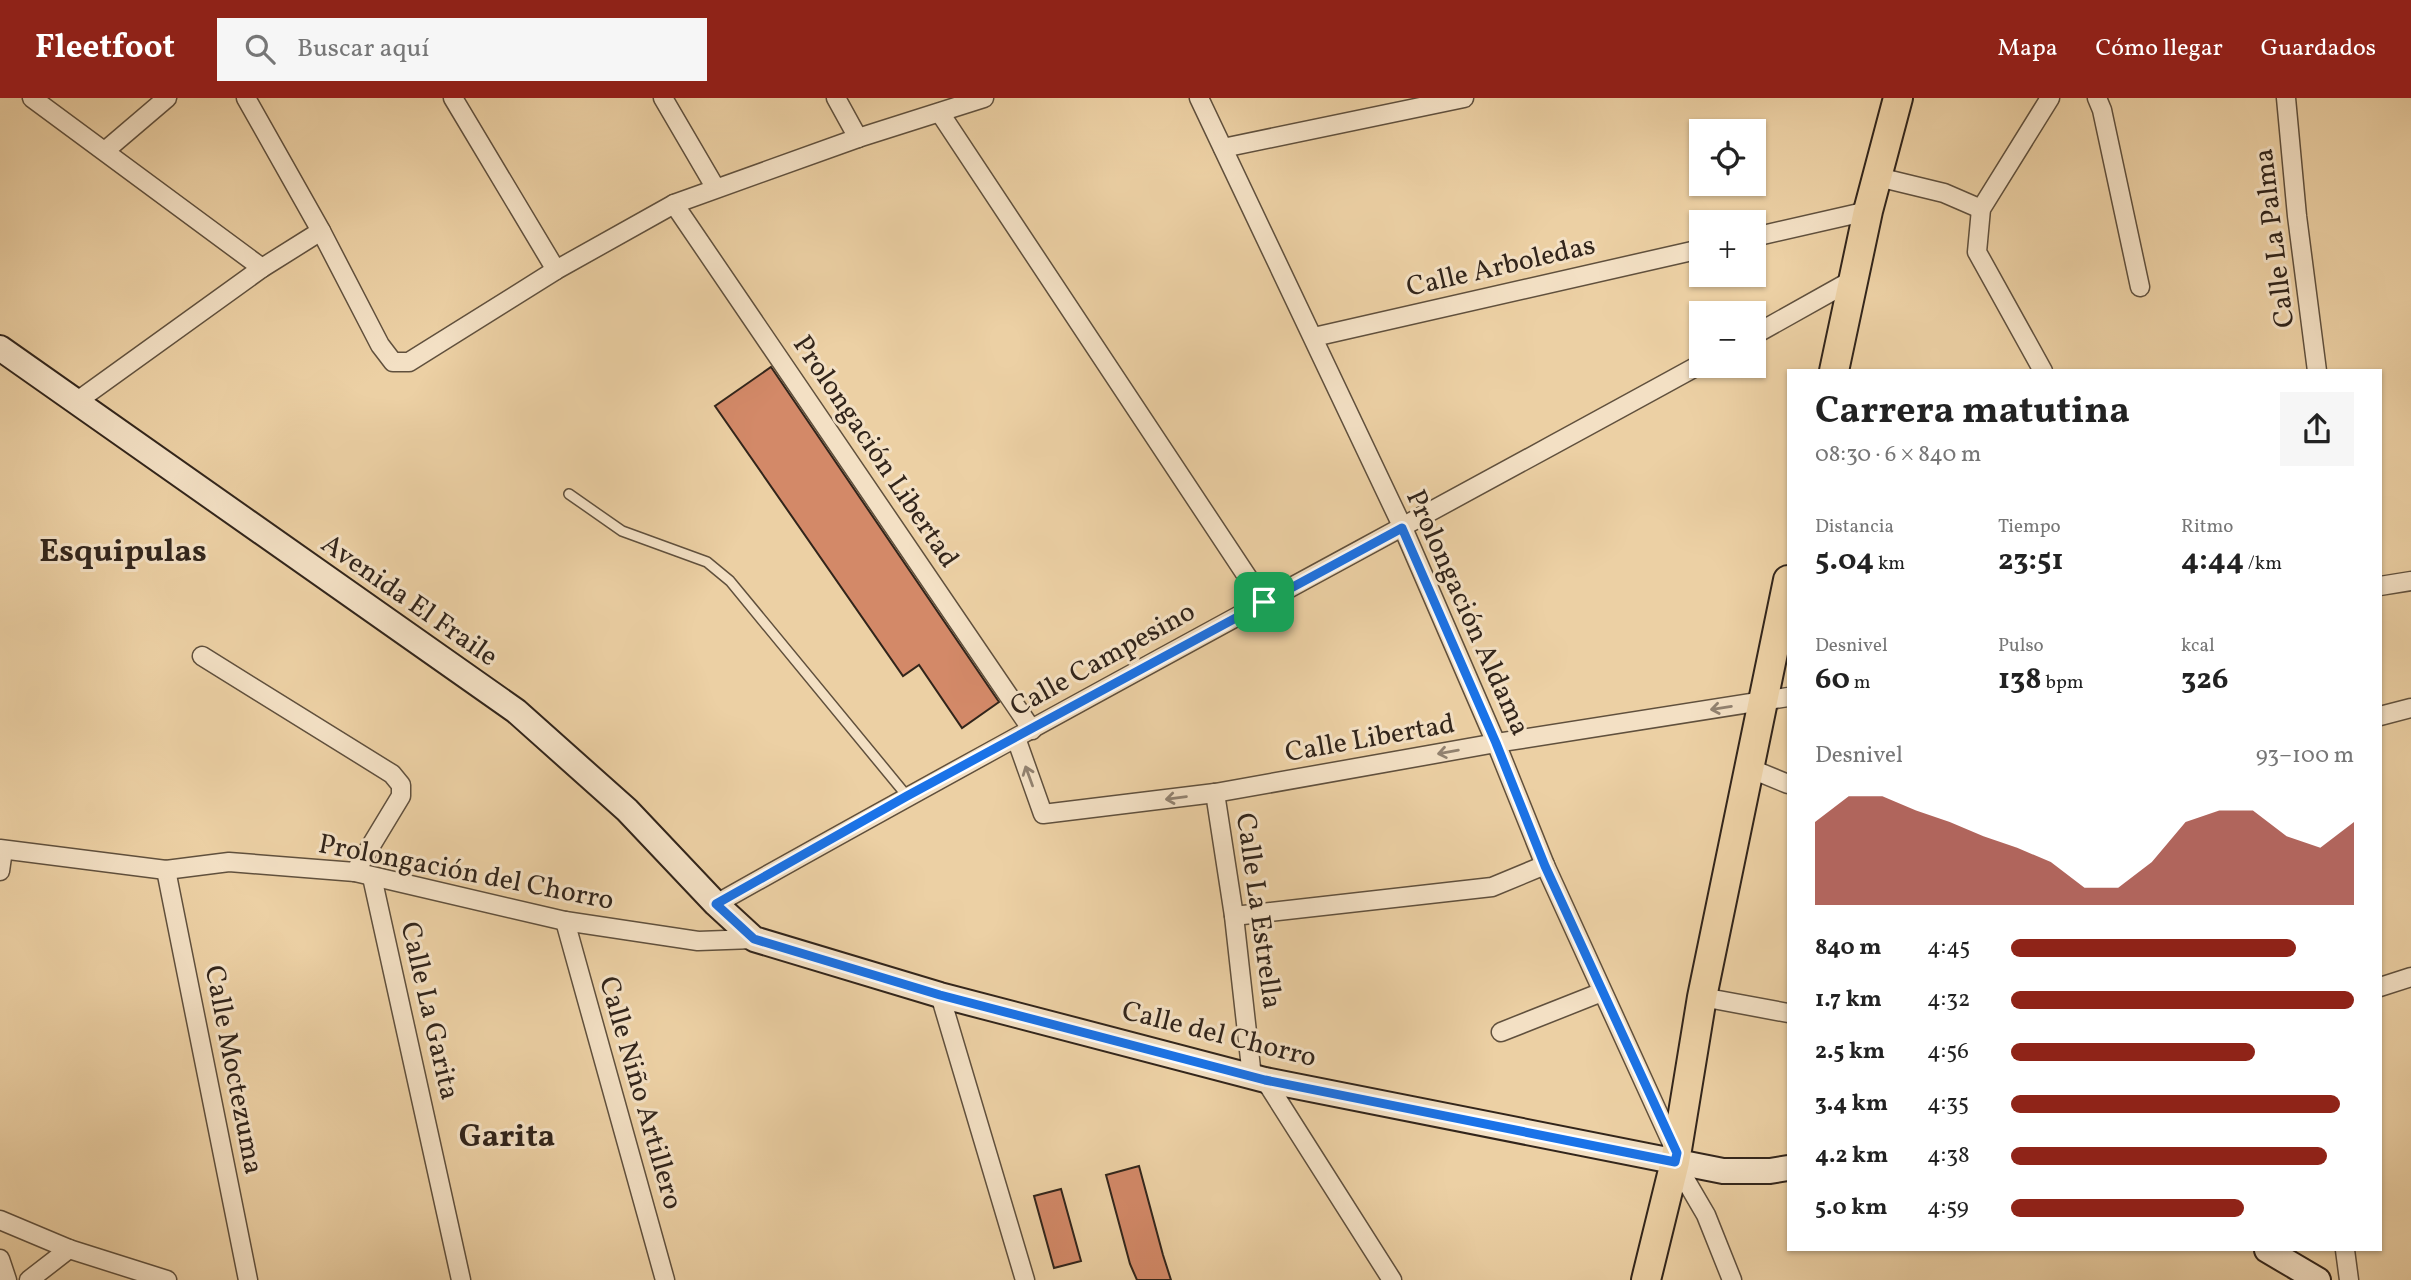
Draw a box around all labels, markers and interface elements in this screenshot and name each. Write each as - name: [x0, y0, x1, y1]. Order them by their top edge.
- search box: [217, 18, 707, 81]
- text: Fleetfoot: [35, 26, 175, 72]
- icon: search: [241, 30, 279, 68]
- text: Buscar aquí: [297, 31, 429, 67]
- text: Mapa: [1998, 32, 2058, 66]
- text: Cómo llegar: [2096, 32, 2223, 66]
- text: Guardados: [2261, 32, 2376, 66]
- map controls: [1689, 119, 1766, 378]
- button: locate: [1689, 119, 1766, 196]
- street label: Calle La Palma: [2245, 146, 2305, 330]
- button: +: [1689, 210, 1766, 287]
- street label: Calle Arboledas: [1403, 226, 1599, 308]
- button: −: [1689, 301, 1766, 378]
- street label: Prolongación Libertad: [782, 328, 968, 576]
- text: Carrera matutina: [1815, 386, 2130, 439]
- button: share: [2280, 392, 2354, 466]
- text: 08:30 · 6 × 840 m: [1815, 439, 1981, 471]
- street label: Prolongación Aldama: [1395, 484, 1539, 742]
- text: Distancia: [1815, 514, 1894, 540]
- text: Tiempo: [1998, 514, 2061, 540]
- text: Ritmo: [2181, 514, 2233, 540]
- street label: Avenida El Fraile: [313, 525, 505, 677]
- district label: Esquipulas: [39, 531, 207, 575]
- text: 5.04: [1815, 540, 1874, 582]
- text: 23:51: [1998, 540, 2063, 582]
- text: 4:44: [2181, 540, 2244, 582]
- text: km: [1874, 551, 1905, 577]
- text: /km: [2244, 551, 2282, 577]
- pin: [1234, 572, 1294, 632]
- icon: arrive: [1245, 583, 1283, 621]
- street label: Calle Campesino: [1003, 593, 1203, 727]
- text: Desnivel: [1815, 633, 1888, 659]
- text: Pulso: [1998, 633, 2044, 659]
- text: kcal: [2181, 633, 2215, 659]
- text: 60: [1815, 659, 1850, 701]
- text: 138: [1998, 659, 2042, 701]
- text: 326: [2181, 659, 2228, 701]
- text: m: [1850, 670, 1871, 696]
- text: bpm: [2042, 670, 2084, 696]
- one-way arrow: [1710, 702, 1733, 715]
- street label: Calle Libertad: [1282, 705, 1458, 773]
- text: Desnivel: [1815, 740, 1903, 772]
- text: 93–100 m: [2256, 740, 2354, 772]
- one-way arrow: [1437, 745, 1460, 759]
- one-way arrow: [1022, 765, 1034, 787]
- one-way arrow: [1165, 792, 1188, 805]
- street label: Calle La Estrella: [1225, 811, 1291, 1011]
- street label: Prolongación del Chorro: [315, 825, 617, 921]
- street label: Calle La Garita: [390, 918, 468, 1104]
- text: 840 m: [1815, 932, 1881, 964]
- text: 4:45: [1927, 932, 1970, 964]
- street label: Calle Moctezuma: [194, 962, 272, 1178]
- street label: Calle Niño Artillero: [588, 972, 692, 1214]
- text: 1.7 km: [1815, 984, 1882, 1016]
- text: 4:32: [1927, 984, 1970, 1016]
- street label: Calle del Chorro: [1118, 992, 1320, 1078]
- text: 2.5 km: [1815, 1036, 1885, 1068]
- text: 4:56: [1927, 1036, 1969, 1068]
- text: 3.4 km: [1815, 1088, 1888, 1120]
- text: 4:35: [1927, 1088, 1969, 1120]
- district label: Garita: [459, 1116, 555, 1160]
- text: 4.2 km: [1815, 1140, 1888, 1172]
- text: 4:38: [1927, 1140, 1970, 1172]
- text: 5.0 km: [1815, 1192, 1888, 1224]
- text: 4:59: [1927, 1192, 1969, 1224]

